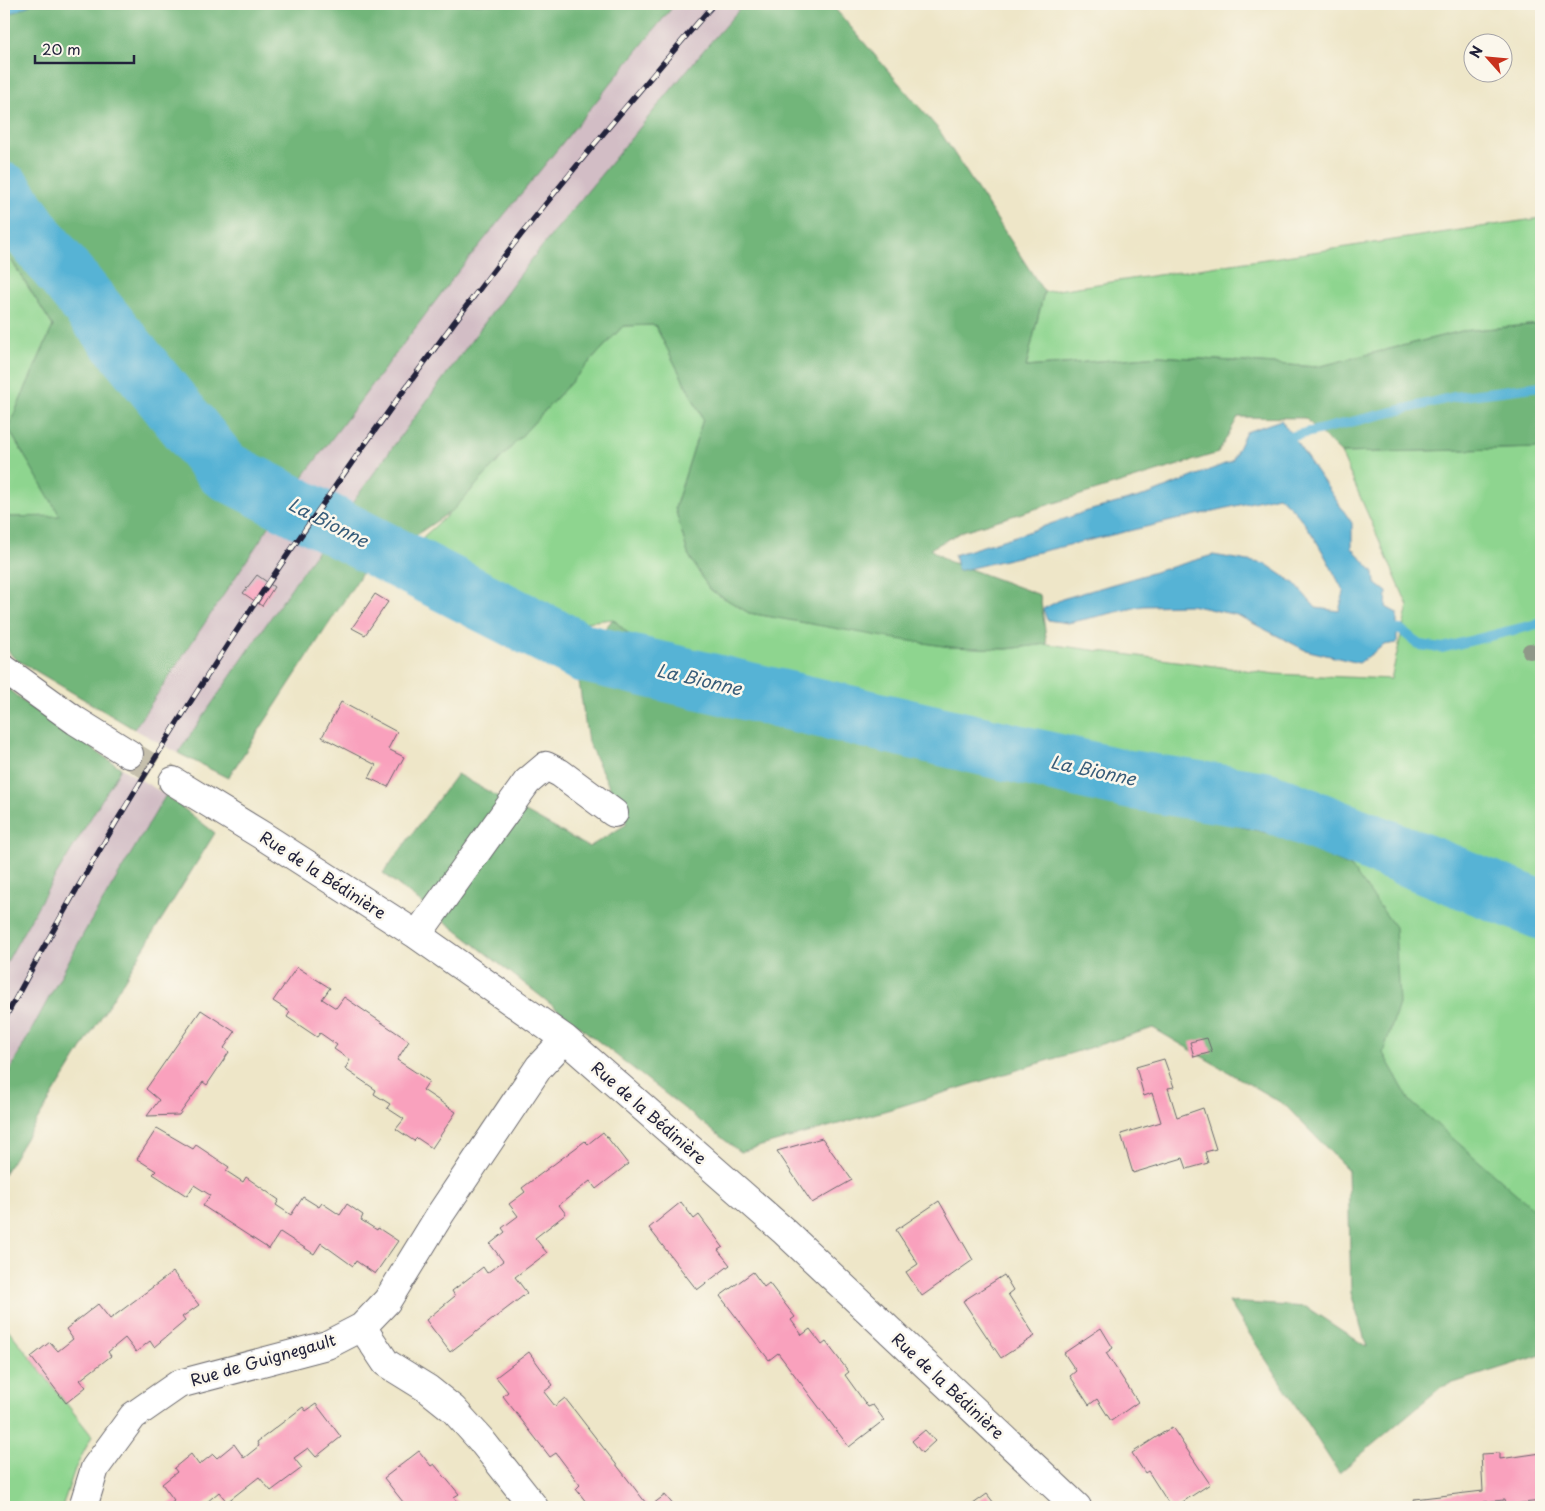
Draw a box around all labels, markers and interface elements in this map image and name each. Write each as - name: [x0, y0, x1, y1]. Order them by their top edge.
- scale bar: [35, 32, 134, 64]
- north arrow: [1462, 32, 1512, 82]
- text: 20 m: [42, 37, 81, 60]
- text: N: [1464, 42, 1488, 62]
- water label: La Bionne: [284, 490, 374, 554]
- water label: La Bionne: [654, 656, 746, 702]
- water label: La Bionne: [1048, 747, 1140, 792]
- street label: Rue de la Bédinière: [256, 824, 392, 924]
- street label: Rue de la Bédinière: [587, 1055, 713, 1169]
- street label: Rue de Guignegault: [187, 1327, 339, 1391]
- street label: Rue de la Bédinière: [887, 1327, 1010, 1444]

